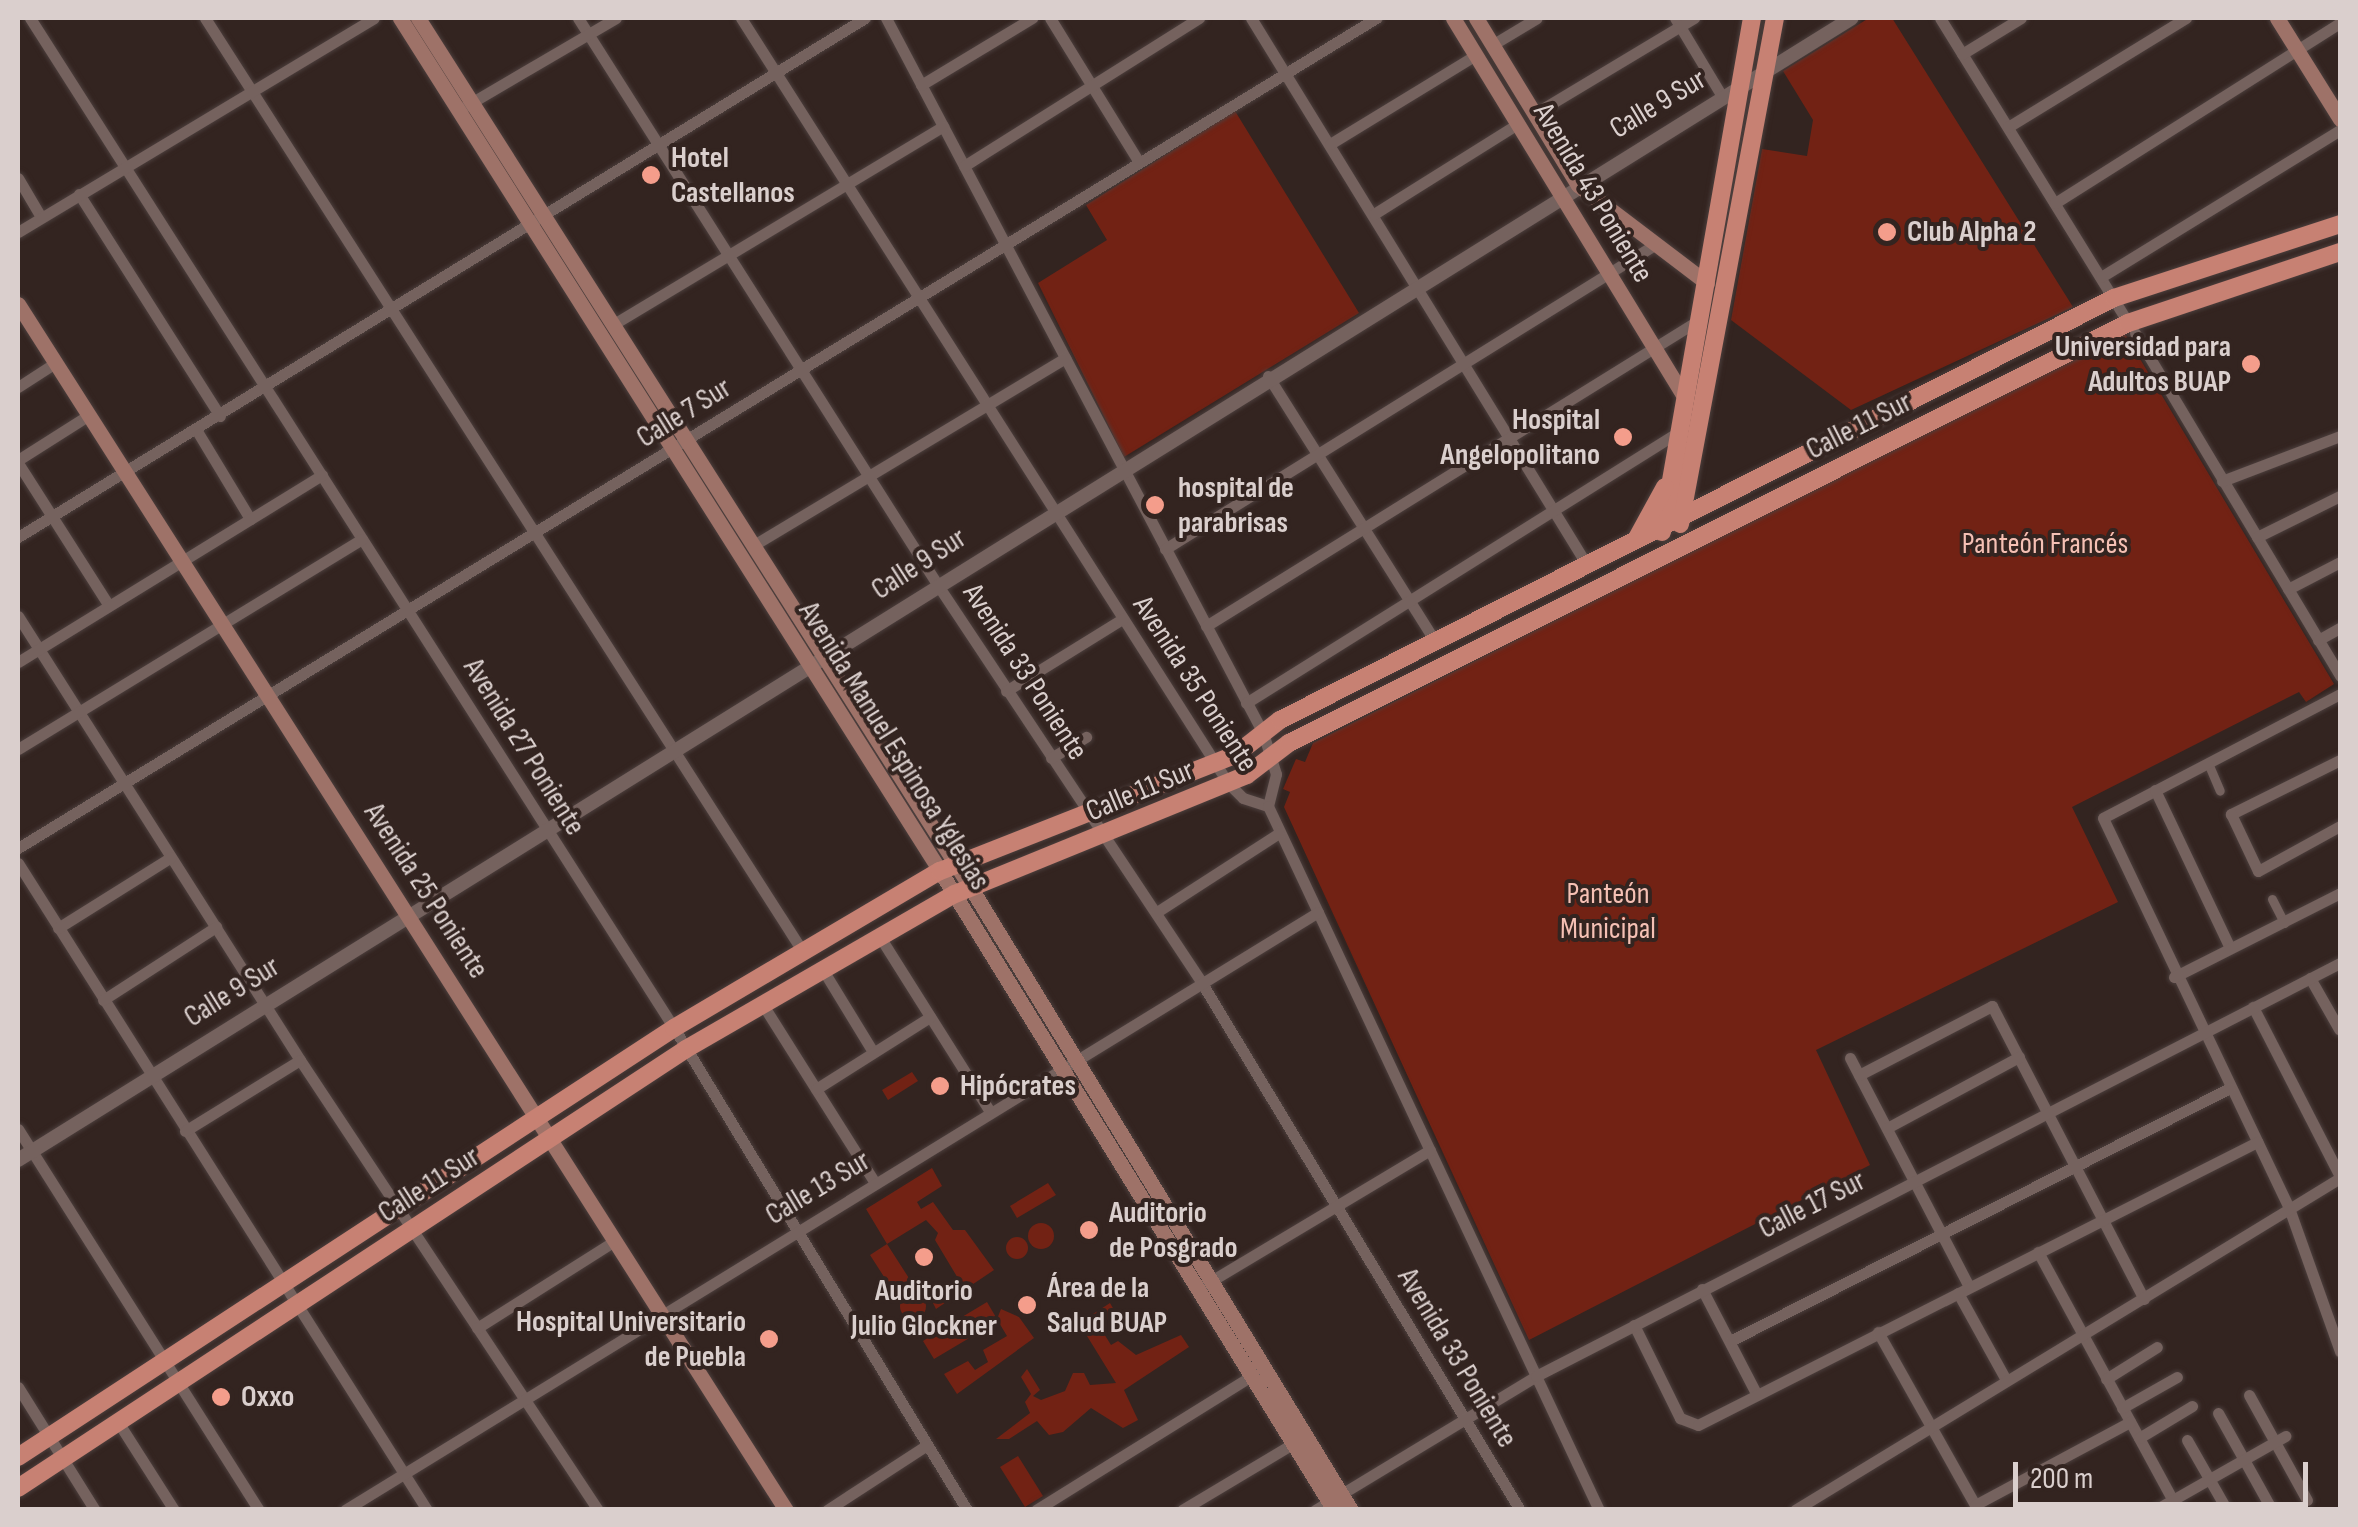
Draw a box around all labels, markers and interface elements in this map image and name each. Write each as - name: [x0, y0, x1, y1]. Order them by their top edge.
- street label: Calle 9 Sur: [1603, 61, 1713, 147]
- street label: Avenida 43 Poniente: [1525, 97, 1661, 289]
- place label: Hotel Castellanos: [671, 140, 795, 210]
- marker: Hotel Castellanos: [640, 164, 662, 186]
- place label: Club Alpha 2: [1907, 214, 2036, 250]
- marker: Club Alpha 2: [1876, 221, 1898, 243]
- place label: Universidad para Adultos BUAP: [2055, 329, 2231, 400]
- marker: Universidad para Adultos BUAP: [2240, 353, 2262, 375]
- street label: Calle 7 Sur: [630, 370, 738, 456]
- street label: Calle 11 Sur: [1800, 384, 1918, 468]
- place label: Hospital Angelopolitano: [1440, 402, 1600, 472]
- marker: Hospital Angelopolitano: [1610, 424, 1636, 450]
- place label: hospital de parabrisas: [1178, 470, 1294, 540]
- marker: hospital de parabrisas: [1142, 492, 1168, 518]
- street label: Calle 9 Sur: [865, 520, 973, 608]
- park label: Panteón Francés: [1962, 526, 2128, 562]
- street label: Avenida 33 Poniente: [955, 577, 1095, 767]
- street label: Avenida 35 Poniente: [1125, 589, 1265, 779]
- street label: Avenida Manuel Espinosa Yglesias: [791, 595, 997, 897]
- street label: Avenida 27 Poniente: [455, 652, 593, 842]
- street label: Calle 11 Sur: [1081, 752, 1199, 830]
- street label: Avenida 25 Poniente: [356, 797, 496, 985]
- park label: Panteón Municipal: [1560, 876, 1656, 946]
- street label: Calle 9 Sur: [178, 949, 286, 1035]
- place label: Hipócrates: [960, 1068, 1076, 1104]
- marker: Hipócrates: [929, 1075, 951, 1097]
- street label: Calle 11 Sur: [372, 1139, 486, 1231]
- street label: Calle 13 Sur: [759, 1143, 877, 1233]
- street label: Calle 17 Sur: [1753, 1163, 1871, 1247]
- place label: Auditorio de Posgrado: [1109, 1195, 1238, 1266]
- marker: Auditorio de Posgrado: [1078, 1219, 1100, 1241]
- marker: Auditorio Julio Glockner: [913, 1246, 935, 1268]
- street label: Avenida 33 Poniente: [1389, 1262, 1525, 1454]
- place label: Área de la Salud BUAP: [1047, 1270, 1167, 1340]
- place label: Auditorio Julio Glockner: [851, 1273, 997, 1344]
- marker: Área de la Salud BUAP: [1016, 1294, 1038, 1316]
- place label: Hospital Universitario de Puebla: [516, 1304, 746, 1374]
- marker: Hospital Universitario de Puebla: [756, 1326, 782, 1352]
- place label: Oxxo: [241, 1379, 294, 1415]
- marker: Oxxo: [210, 1386, 232, 1408]
- scale bar: [2018, 1442, 2313, 1504]
- text: 200 m: [2030, 1461, 2093, 1497]

